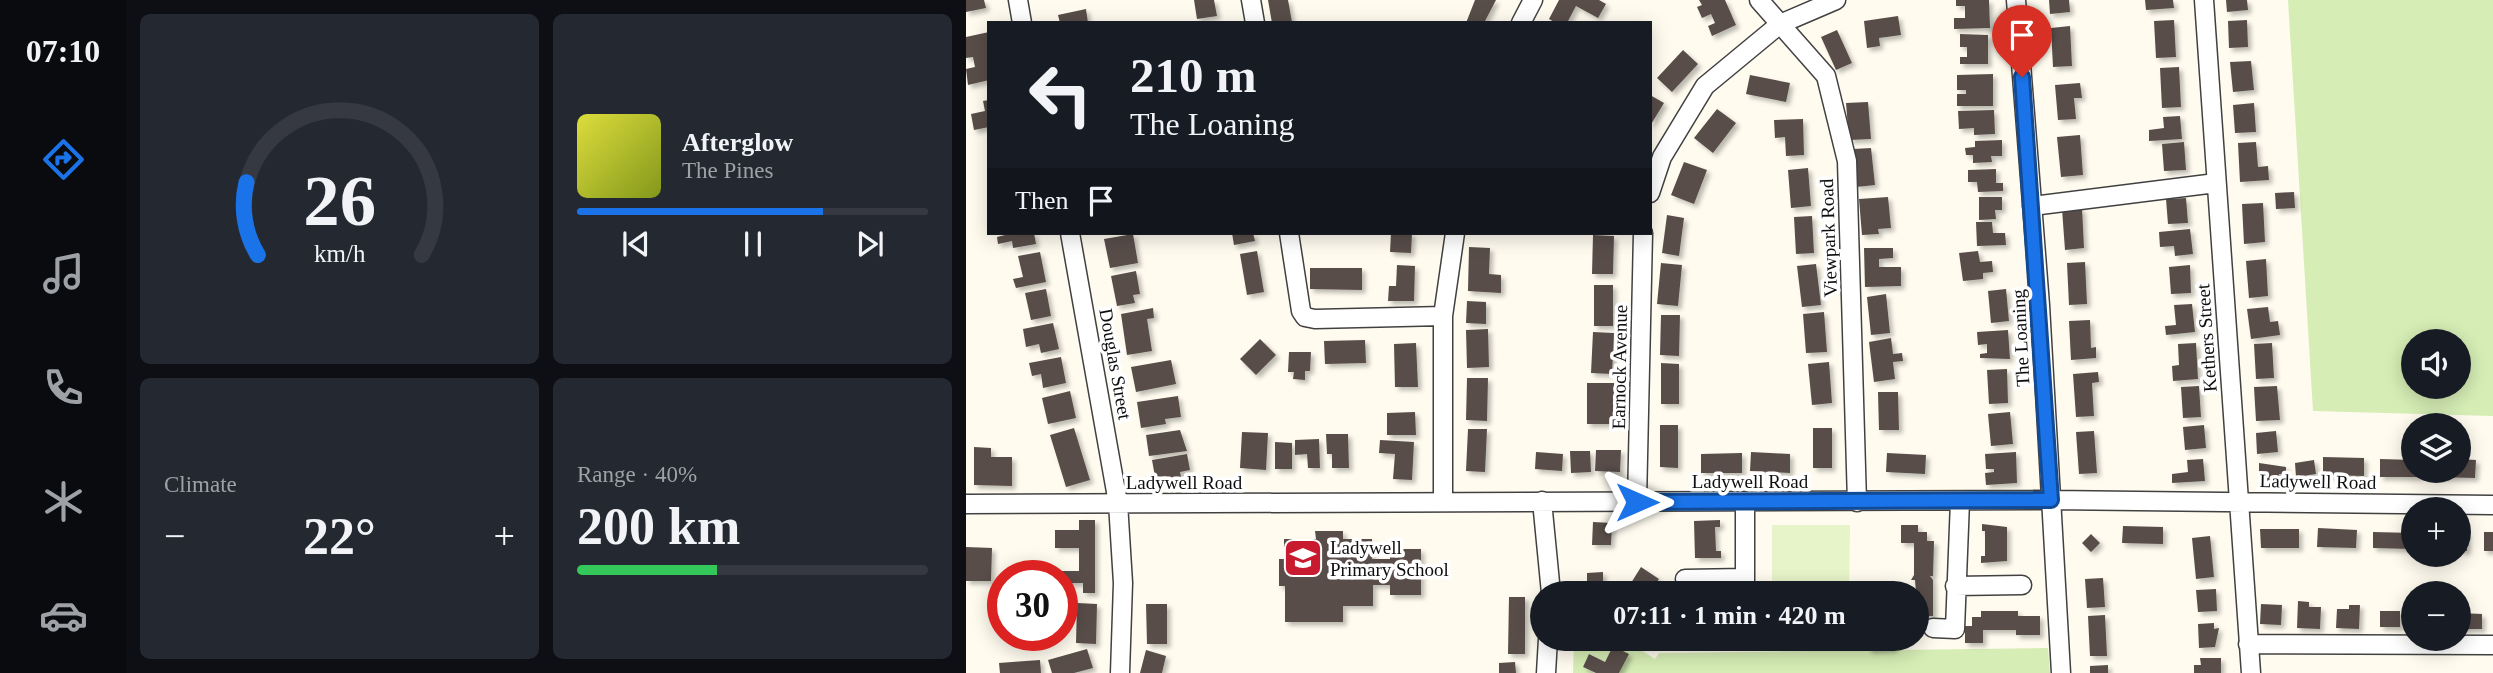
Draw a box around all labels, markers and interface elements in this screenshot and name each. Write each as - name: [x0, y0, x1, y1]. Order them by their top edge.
- pin: [1992, 5, 2052, 77]
- icon: arrive: [2003, 16, 2041, 54]
- text: 07:10: [26, 33, 100, 69]
- text: 210 m: [1130, 48, 1257, 103]
- icon: left: [1015, 49, 1106, 140]
- text: The Loaning: [1130, 106, 1294, 142]
- text: Afterglow: [682, 128, 793, 157]
- icon: directions: [39, 135, 88, 184]
- text: The Pines: [682, 158, 773, 183]
- text: 26: [303, 160, 376, 241]
- street label: Viewpark Road: [1816, 178, 1841, 298]
- icon: arrive: [1082, 182, 1120, 220]
- text: Then: [1015, 186, 1068, 215]
- icon: previous: [617, 225, 655, 263]
- icon: pause: [734, 225, 772, 263]
- icon: next: [851, 225, 889, 263]
- text: km/h: [314, 240, 366, 267]
- icon: music: [39, 249, 88, 298]
- street label: Kethers Street: [2192, 283, 2221, 393]
- street label: The Loaning: [2007, 288, 2034, 387]
- street label: Earnock Avenue: [1608, 304, 1631, 430]
- street label: Douglas Street: [1095, 307, 1136, 422]
- map controls: [2401, 329, 2471, 651]
- button: sound: [2401, 329, 2471, 399]
- icon: phone: [39, 363, 88, 412]
- button: layers: [2401, 413, 2471, 483]
- text: Range · 40%: [577, 462, 697, 487]
- position arrow: [1600, 465, 1674, 539]
- street label: Ladywell Road: [2260, 470, 2377, 493]
- street label: Ladywell Road: [1692, 471, 1809, 492]
- text: Climate: [164, 472, 237, 497]
- street label: Ladywell Road: [1126, 472, 1243, 493]
- icon: climate: [39, 477, 88, 526]
- button: +: [2401, 497, 2471, 567]
- text: 200 km: [577, 498, 740, 555]
- text: 22°: [303, 508, 376, 565]
- text: −: [164, 515, 185, 557]
- text: +: [494, 515, 515, 557]
- school or university icon: Ladywell Primary School: [1282, 537, 1324, 579]
- place label: Ladywell Primary School: [1330, 537, 1449, 580]
- speed limit sign: 30: [987, 560, 1078, 651]
- button: −: [2401, 581, 2471, 651]
- icon: car: [39, 591, 88, 640]
- text: 07:11 · 1 min · 420 m: [1613, 601, 1846, 630]

